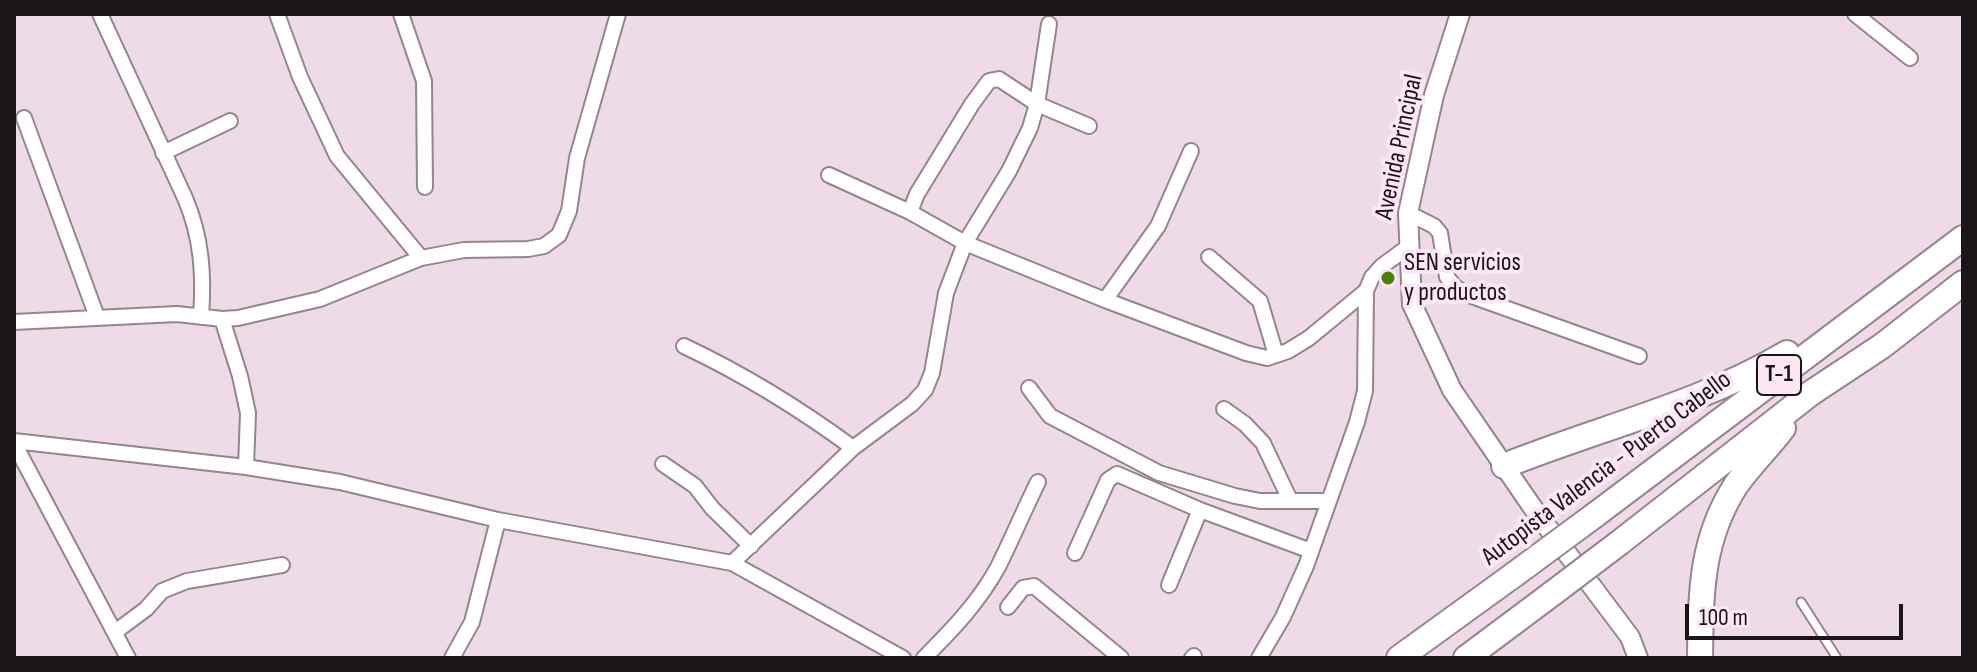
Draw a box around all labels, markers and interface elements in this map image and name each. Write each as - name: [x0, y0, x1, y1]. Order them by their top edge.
- street label: Avenida Principal: [1369, 72, 1431, 222]
- place label: SEN servicios y productos: [1404, 247, 1521, 308]
- marker: SEN servicios y productos: [1379, 269, 1397, 287]
- road number: T-1: [1757, 355, 1801, 395]
- street label: Autopista Valencia - Puerto Cabello: [1476, 365, 1738, 573]
- scale bar: [1689, 588, 1907, 638]
- text: 100 m: [1699, 603, 1748, 632]

